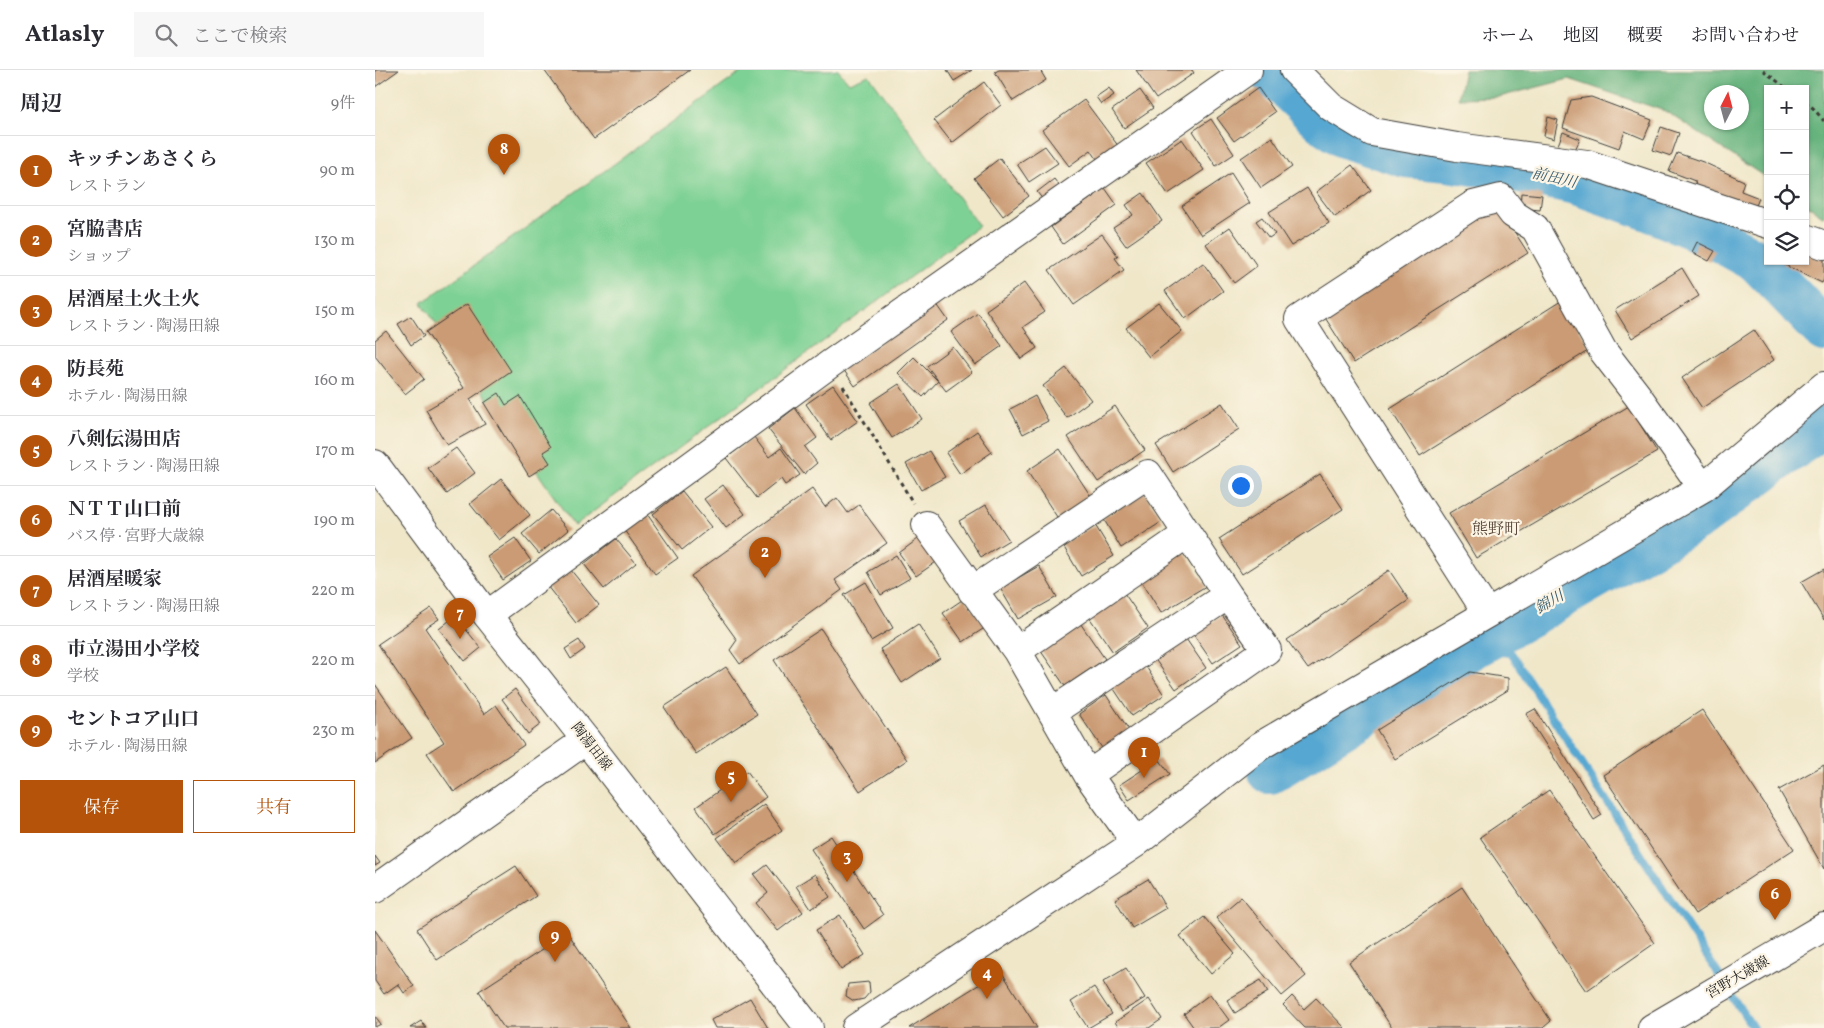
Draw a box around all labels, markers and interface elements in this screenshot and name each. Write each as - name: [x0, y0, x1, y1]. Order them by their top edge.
- search box: [134, 12, 484, 57]
- text: Atlasly: [25, 18, 104, 52]
- icon: search: [152, 21, 180, 49]
- text: ここで検索: [192, 24, 287, 50]
- text: ホーム: [1481, 24, 1535, 49]
- text: 地図: [1563, 24, 1599, 49]
- text: 概要: [1627, 24, 1663, 49]
- text: お問い合わせ: [1691, 24, 1799, 49]
- north arrow: [1704, 85, 1749, 130]
- map controls: [1764, 85, 1809, 265]
- button: +: [1764, 85, 1809, 130]
- text: 周辺: [20, 90, 62, 119]
- text: 9件: [331, 93, 355, 115]
- button: −: [1764, 130, 1809, 175]
- pin: 8: [488, 134, 520, 175]
- text: キッチンあさくら: [67, 147, 218, 173]
- text: 1: [33, 160, 39, 182]
- text: 90 m: [319, 160, 355, 182]
- water label: 前田川: [1530, 164, 1580, 195]
- button: locate: [1764, 175, 1809, 220]
- text: レストラン: [67, 176, 147, 198]
- text: 宮脇書店: [67, 217, 143, 243]
- button: layers: [1764, 220, 1809, 265]
- text: 2: [32, 230, 40, 252]
- text: 130 m: [314, 230, 355, 252]
- text: ショップ: [67, 246, 131, 268]
- text: 居酒屋土火土火: [67, 287, 200, 313]
- text: 3: [32, 300, 40, 322]
- text: 150 m: [314, 300, 355, 322]
- text: レストラン · 陶湯田線: [67, 316, 220, 338]
- text: 防長苑: [67, 357, 124, 383]
- text: 4: [31, 370, 41, 392]
- text: 160 m: [314, 370, 355, 392]
- text: ホテル · 陶湯田線: [67, 386, 188, 408]
- text: 八剣伝湯田店: [67, 427, 181, 453]
- text: 5: [32, 440, 40, 462]
- text: 170 m: [315, 440, 355, 462]
- text: レストラン · 陶湯田線: [67, 456, 220, 478]
- your location: [1228, 473, 1254, 499]
- text: ＮＴＴ山口前: [67, 497, 181, 523]
- text: 6: [32, 510, 40, 532]
- text: 190 m: [313, 510, 355, 532]
- district label: 熊野町: [1472, 519, 1520, 541]
- text: バス停 · 宮野大歳線: [67, 526, 205, 548]
- pin: 2: [749, 537, 781, 578]
- text: 居酒屋暖家: [67, 567, 162, 593]
- text: 7: [32, 580, 40, 602]
- text: 220 m: [311, 580, 355, 602]
- water label: 錦川: [1532, 585, 1570, 620]
- text: レストラン · 陶湯田線: [67, 596, 220, 618]
- pin: 7: [444, 598, 476, 639]
- text: 市立湯田小学校: [67, 637, 200, 663]
- text: 8: [32, 650, 40, 672]
- text: 220 m: [311, 650, 355, 672]
- text: 学校: [67, 666, 99, 688]
- text: セントコア山口: [67, 707, 199, 733]
- street label: 陶湯田線: [566, 719, 616, 775]
- text: 9: [32, 720, 40, 742]
- text: 230 m: [312, 720, 355, 742]
- text: ホテル · 陶湯田線: [67, 736, 188, 758]
- pin: 1: [1128, 737, 1160, 778]
- pin: 5: [715, 761, 747, 802]
- button: 保存: [20, 780, 183, 833]
- button: 共有: [193, 780, 355, 833]
- pin: 3: [831, 841, 863, 882]
- pin: 6: [1759, 879, 1791, 920]
- pin: 9: [539, 921, 571, 962]
- street label: 宮野大歳線: [1703, 952, 1773, 1004]
- pin: 4: [971, 958, 1003, 999]

